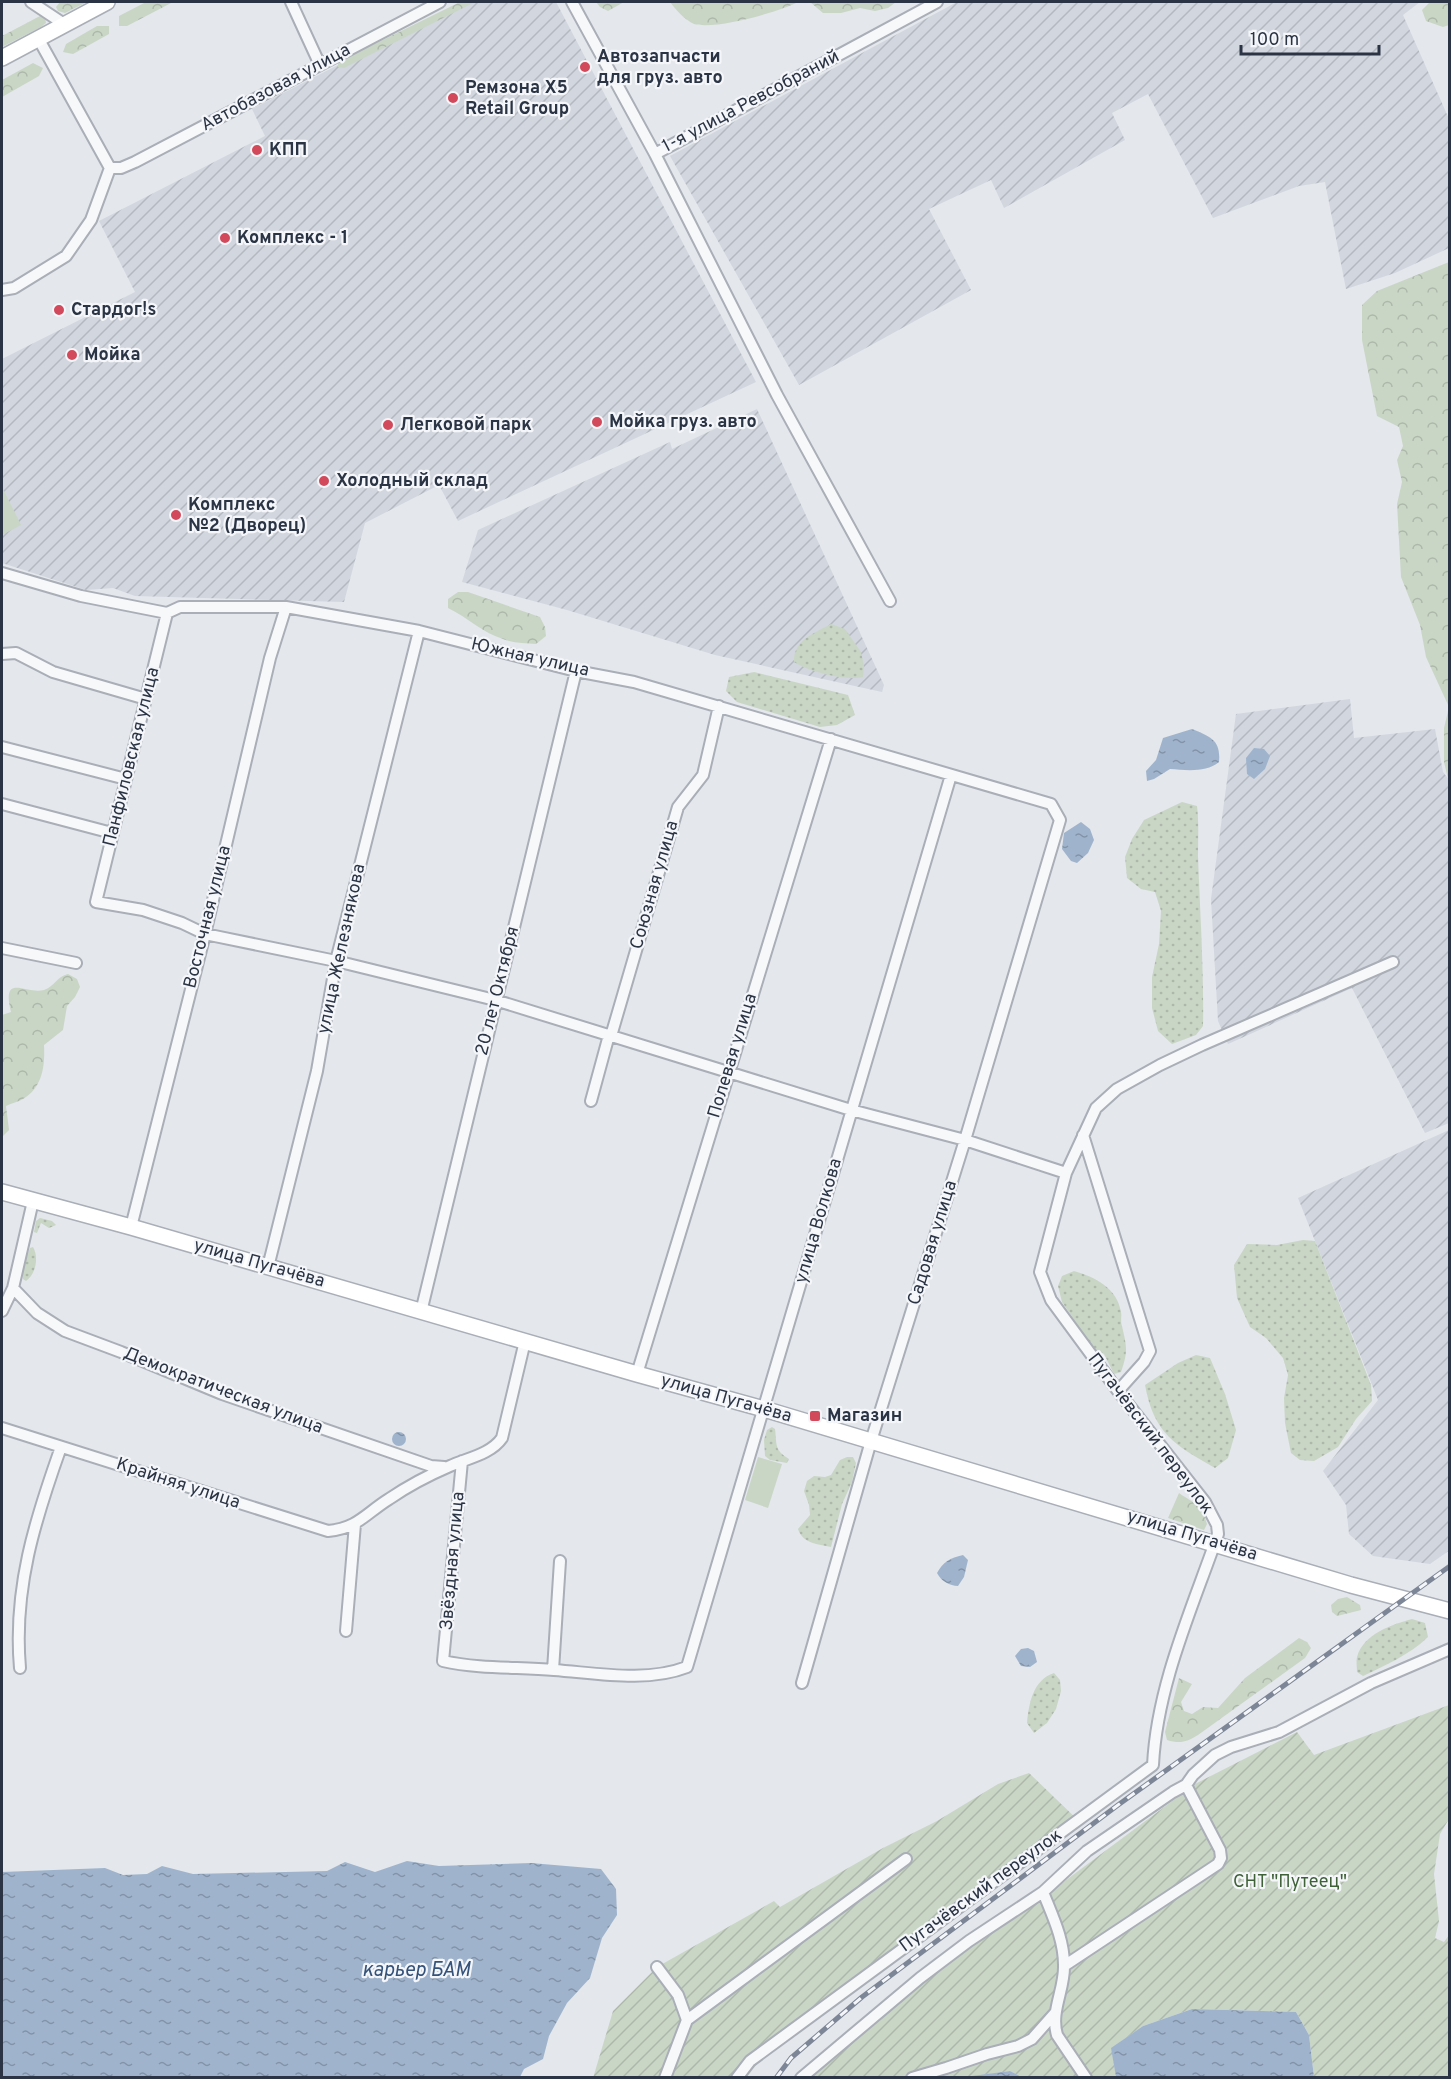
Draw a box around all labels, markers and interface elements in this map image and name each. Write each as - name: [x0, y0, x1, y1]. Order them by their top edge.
- scale bar: [1241, 18, 1379, 56]
- text: 100 m: [1250, 29, 1299, 52]
- street label: Автобазовая улица: [197, 39, 355, 137]
- place label: Автозапчасти для груз. авто: [597, 46, 723, 90]
- street label: 1-я улица Ревсобраний: [658, 46, 844, 158]
- marker: Автозапчасти для груз. авто: [578, 60, 592, 74]
- place label: Ремзона X5 Retail Group: [465, 77, 569, 121]
- marker: Ремзона X5 Retail Group: [446, 91, 460, 105]
- place label: КПП: [269, 139, 307, 162]
- marker: КПП: [250, 143, 264, 157]
- place label: Комплекс - 1: [237, 227, 348, 250]
- marker: Комплекс - 1: [218, 231, 232, 245]
- place label: Стардог!s: [71, 299, 156, 322]
- marker: Стардог!s: [52, 303, 66, 317]
- place label: Мойка: [84, 344, 140, 367]
- marker: Мойка: [65, 348, 79, 362]
- place label: Мойка груз. авто: [609, 411, 757, 434]
- place label: Легковой парк: [400, 414, 532, 437]
- marker: Мойка груз. авто: [590, 415, 604, 429]
- marker: Легковой парк: [381, 418, 395, 432]
- place label: Холодный склад: [336, 470, 488, 493]
- marker: Холодный склад: [317, 474, 331, 488]
- place label: Комплекс №2 (Дворец): [188, 494, 306, 538]
- marker: Комплекс №2 (Дворец): [169, 508, 183, 522]
- street label: Южная улица: [469, 633, 591, 683]
- street label: Панфиловская улица: [99, 665, 165, 849]
- street label: Союзная улица: [626, 818, 684, 952]
- street label: Восточная улица: [179, 843, 237, 991]
- street label: улица Железнякова: [313, 862, 371, 1036]
- street label: 20 лет Октября: [471, 924, 525, 1058]
- street label: Полевая улица: [703, 991, 763, 1121]
- street label: улица Волкова: [790, 1156, 848, 1286]
- street label: Садовая улица: [903, 1178, 963, 1308]
- street label: улица Пугачёва: [191, 1234, 327, 1294]
- street label: Демократическая улица: [120, 1342, 326, 1440]
- street label: Пугачёвский переулок: [1082, 1349, 1218, 1519]
- street label: улица Пугачёва: [658, 1369, 794, 1429]
- place label: Магазин: [827, 1405, 902, 1428]
- marker: Магазин: [808, 1409, 822, 1423]
- street label: Крайняя улица: [113, 1453, 243, 1515]
- street label: Звёздная улица: [435, 1491, 471, 1631]
- street label: улица Пугачёва: [1124, 1505, 1260, 1567]
- street label: Пугачёвский переулок: [895, 1824, 1067, 1958]
- park label: СНТ "Путеец": [1233, 1871, 1347, 1894]
- water label: карьер БАМ: [362, 1958, 472, 1984]

